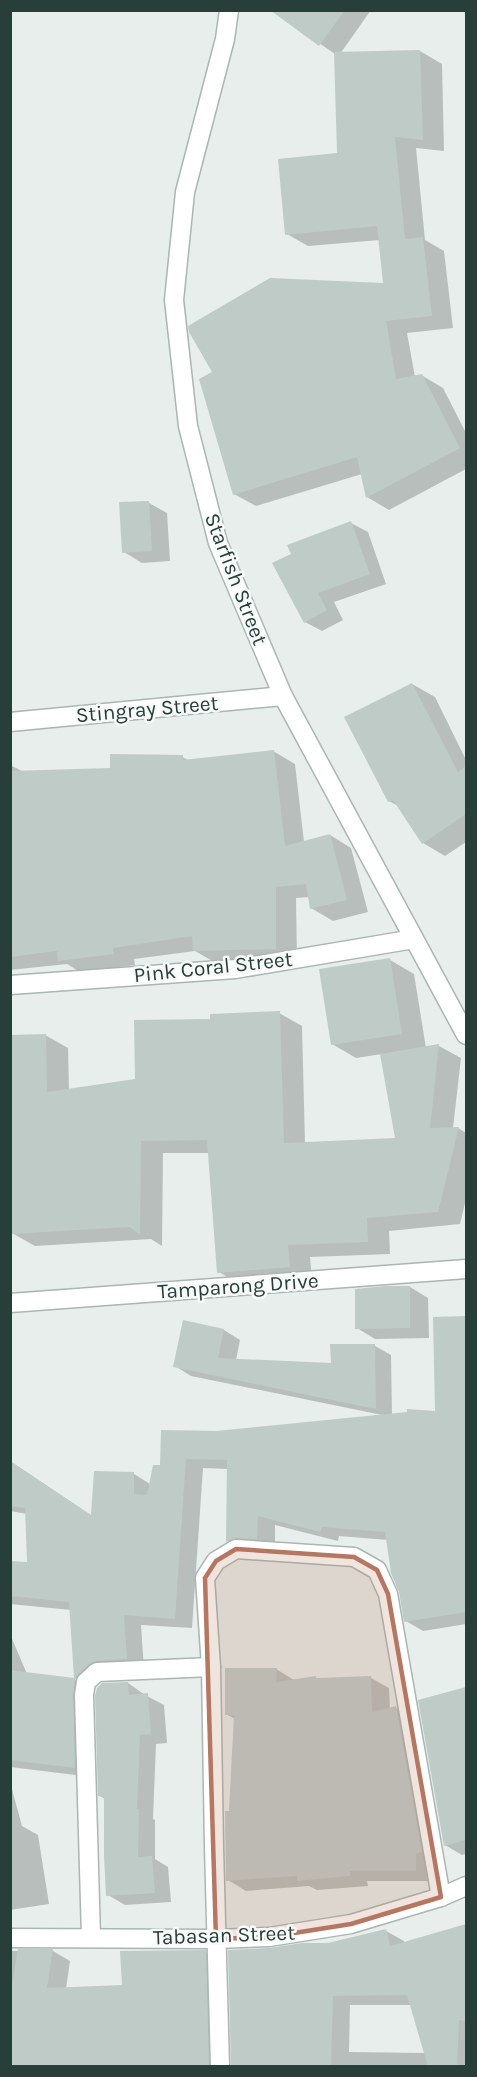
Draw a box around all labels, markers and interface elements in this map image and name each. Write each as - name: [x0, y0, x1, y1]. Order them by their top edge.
- street label: Starfish Street: [200, 510, 272, 649]
- street label: Stingray Street: [75, 691, 219, 727]
- street label: Pink Coral Street: [132, 947, 294, 987]
- street label: Tamparong Drive: [157, 1268, 319, 1304]
- street label: Tabasan Street: [153, 1921, 296, 1949]

